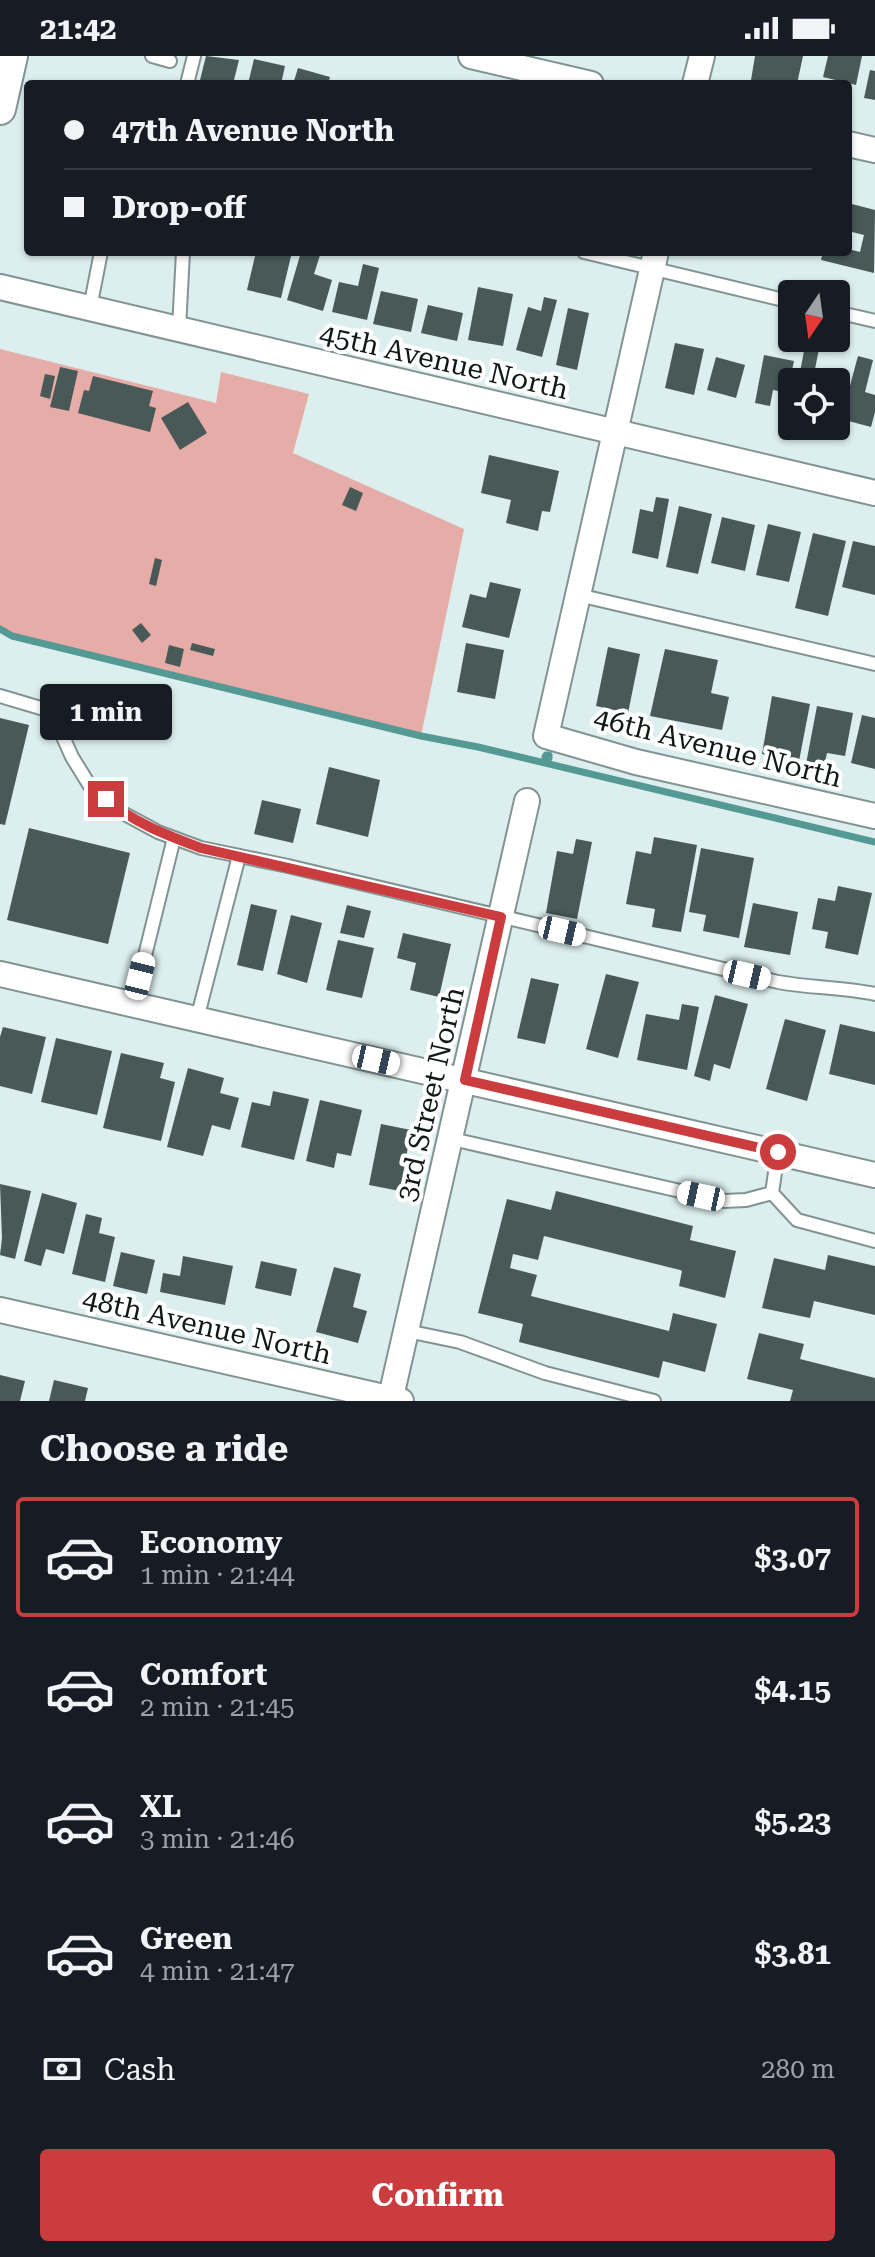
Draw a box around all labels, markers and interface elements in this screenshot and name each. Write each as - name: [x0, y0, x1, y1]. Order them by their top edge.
- text: 21:42: [40, 11, 117, 46]
- text: 47th Avenue North: [112, 113, 394, 148]
- text: Drop-off: [112, 190, 246, 225]
- north arrow: [778, 280, 850, 352]
- map controls: [778, 280, 850, 440]
- street label: 45th Avenue North: [316, 317, 571, 406]
- button: locate: [778, 368, 850, 440]
- callout: 1 min: [40, 683, 172, 739]
- text: 1 min: [70, 697, 142, 727]
- street label: 46th Avenue North: [591, 701, 845, 794]
- route end: [88, 781, 124, 817]
- car: [536, 914, 588, 948]
- car: [123, 950, 157, 1002]
- car: [721, 958, 773, 992]
- street label: 3rd Street North: [390, 984, 471, 1205]
- car: [350, 1043, 402, 1077]
- route start: [760, 1134, 796, 1170]
- car: [675, 1179, 727, 1213]
- street label: 48th Avenue North: [79, 1282, 334, 1371]
- text: Choose a ride: [40, 1428, 288, 1470]
- icon: car: [44, 1521, 116, 1593]
- text: Economy: [140, 1525, 282, 1560]
- text: $3.07: [754, 1540, 831, 1575]
- text: 1 min · 21:44: [140, 1560, 295, 1590]
- icon: car: [44, 1653, 116, 1725]
- text: Comfort: [140, 1657, 267, 1692]
- text: $4.15: [754, 1672, 831, 1707]
- text: 2 min · 21:45: [140, 1692, 295, 1722]
- icon: car: [44, 1785, 116, 1857]
- text: XL: [140, 1789, 181, 1824]
- text: $5.23: [754, 1804, 831, 1839]
- text: 3 min · 21:46: [140, 1824, 295, 1854]
- icon: car: [44, 1917, 116, 1989]
- text: Green: [140, 1921, 232, 1956]
- text: $3.81: [754, 1936, 831, 1971]
- text: 4 min · 21:47: [140, 1956, 295, 1986]
- icon: cash: [40, 2047, 84, 2091]
- text: Cash: [104, 2052, 175, 2087]
- text: 280 m: [761, 2054, 835, 2084]
- button: Confirm: [40, 2149, 835, 2241]

